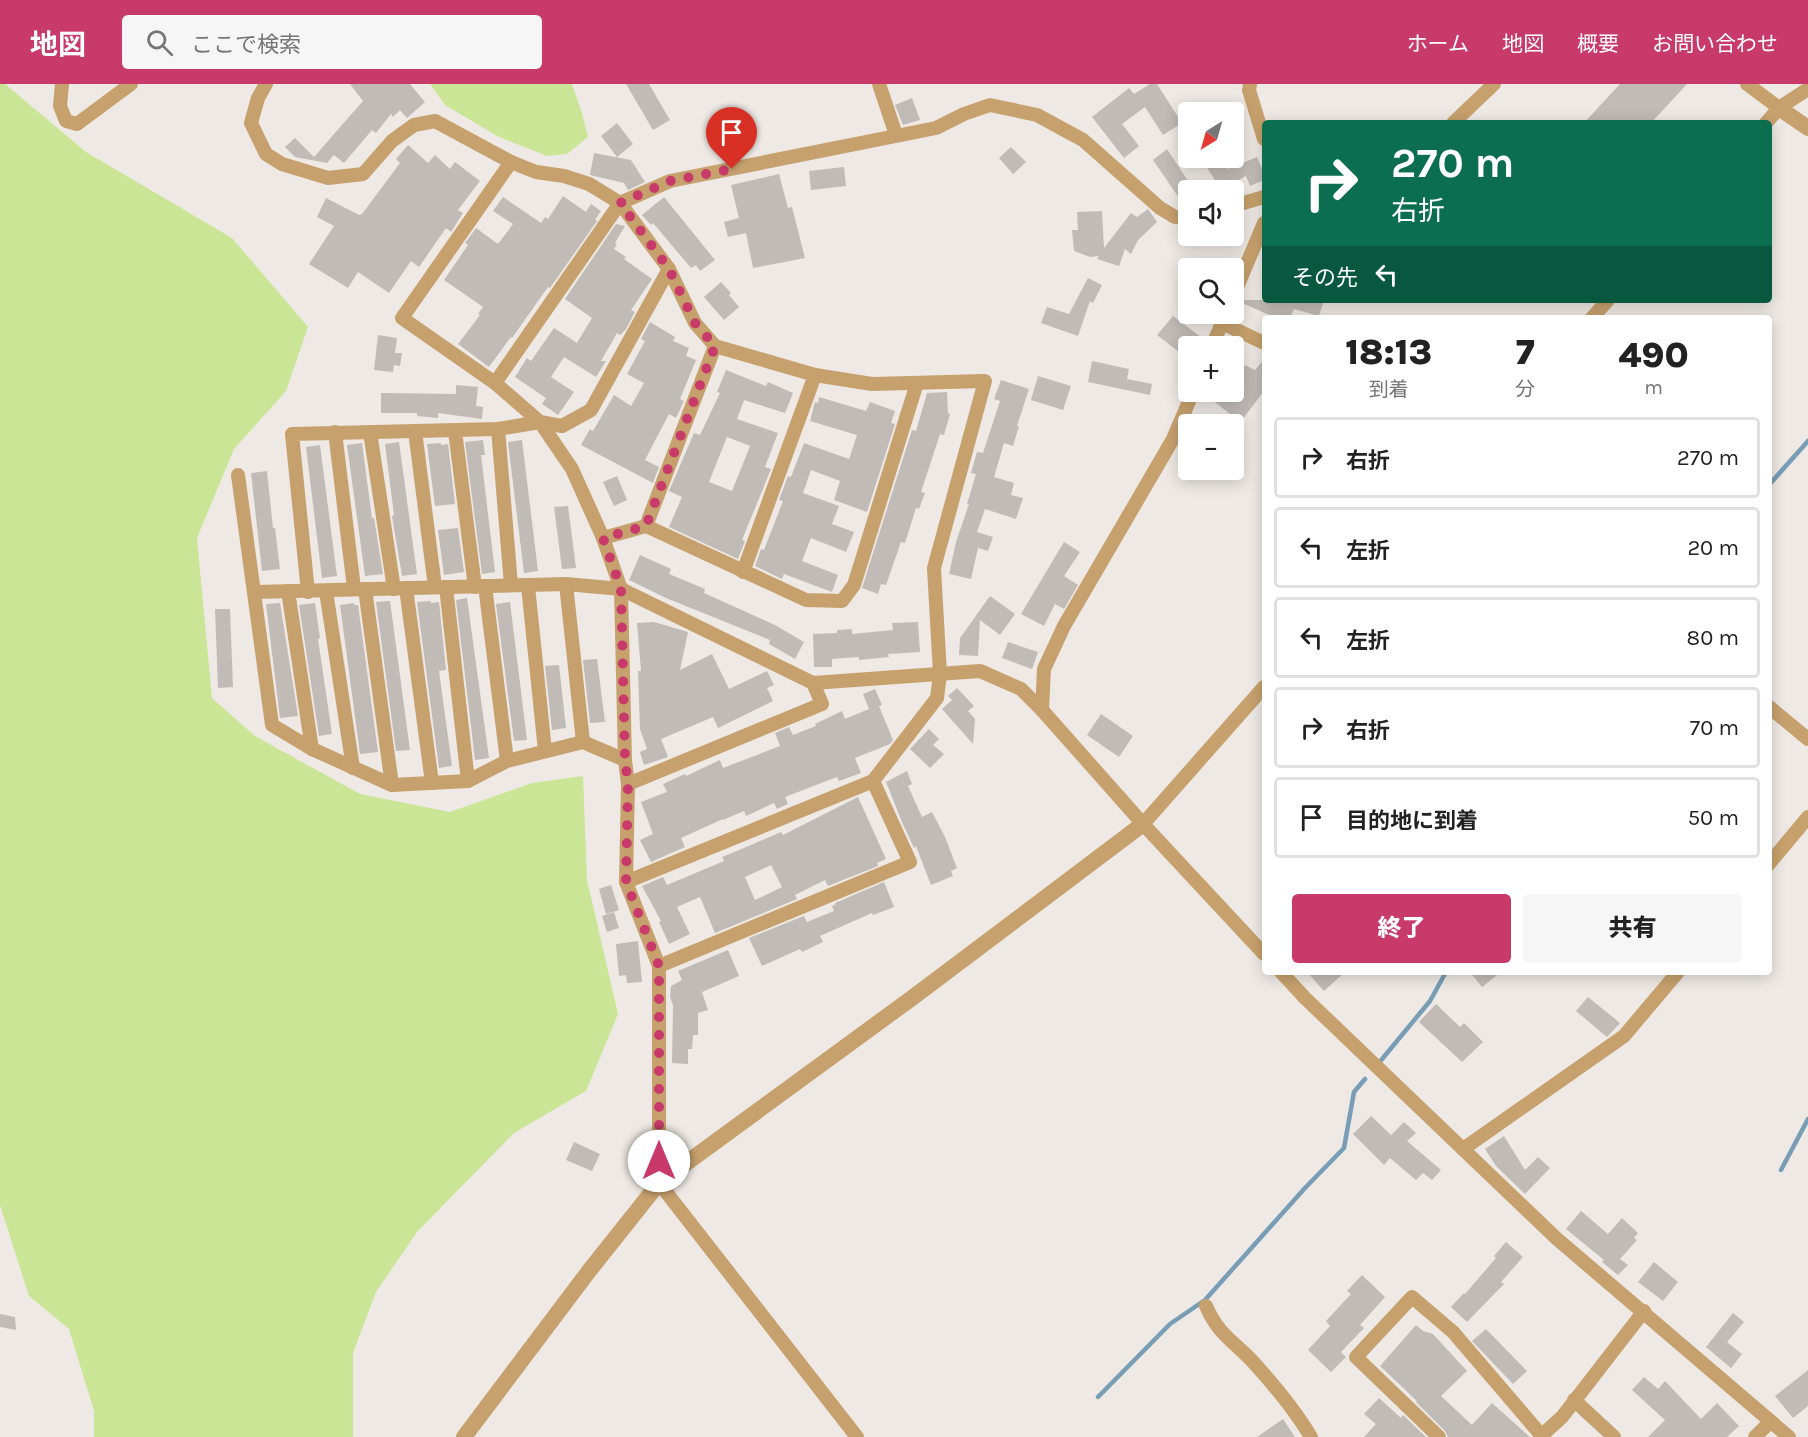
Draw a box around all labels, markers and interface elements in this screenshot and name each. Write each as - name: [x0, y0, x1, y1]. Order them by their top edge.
- search box: [122, 15, 542, 69]
- icon: search: [143, 26, 176, 59]
- text: 地図: [30, 28, 86, 61]
- text: ここで検索: [191, 32, 301, 58]
- text: ホーム: [1407, 32, 1469, 56]
- text: 地図: [1502, 32, 1544, 56]
- text: 概要: [1577, 32, 1619, 56]
- text: お問い合わせ: [1652, 32, 1778, 56]
- north arrow: [1178, 102, 1244, 168]
- map controls: [1178, 102, 1244, 480]
- pin: [706, 107, 757, 169]
- icon: arrive: [715, 116, 748, 149]
- text: 270 m: [1391, 138, 1514, 188]
- icon: right: [1292, 144, 1370, 222]
- button: sound: [1178, 180, 1244, 246]
- text: 右折: [1391, 195, 1445, 227]
- button: search: [1178, 258, 1244, 324]
- icon: left: [1370, 258, 1403, 291]
- text: その先: [1292, 265, 1358, 291]
- text: 18:13: [1345, 331, 1432, 373]
- text: 7: [1516, 331, 1535, 373]
- text: 490: [1619, 334, 1689, 376]
- button: +: [1178, 336, 1244, 402]
- text: m: [1644, 376, 1663, 399]
- text: 到着: [1369, 378, 1409, 401]
- text: 分: [1515, 378, 1535, 401]
- button: −: [1178, 414, 1244, 480]
- icon: right: [1295, 441, 1328, 474]
- text: 270 m: [1677, 445, 1739, 471]
- text: 右折: [1346, 448, 1390, 474]
- icon: left: [1295, 531, 1328, 564]
- text: 20 m: [1687, 535, 1739, 561]
- text: 左折: [1346, 538, 1390, 564]
- icon: left: [1295, 621, 1328, 654]
- text: 80 m: [1687, 625, 1739, 651]
- text: 左折: [1346, 628, 1390, 654]
- icon: right: [1295, 711, 1328, 744]
- text: 70 m: [1690, 715, 1739, 741]
- text: 右折: [1346, 718, 1390, 744]
- icon: arrive: [1295, 801, 1328, 834]
- text: 50 m: [1688, 805, 1739, 831]
- text: 目的地に到着: [1346, 808, 1478, 834]
- button: 終了: [1292, 894, 1511, 963]
- button: 共有: [1523, 894, 1742, 963]
- position arrow: [627, 1129, 691, 1193]

